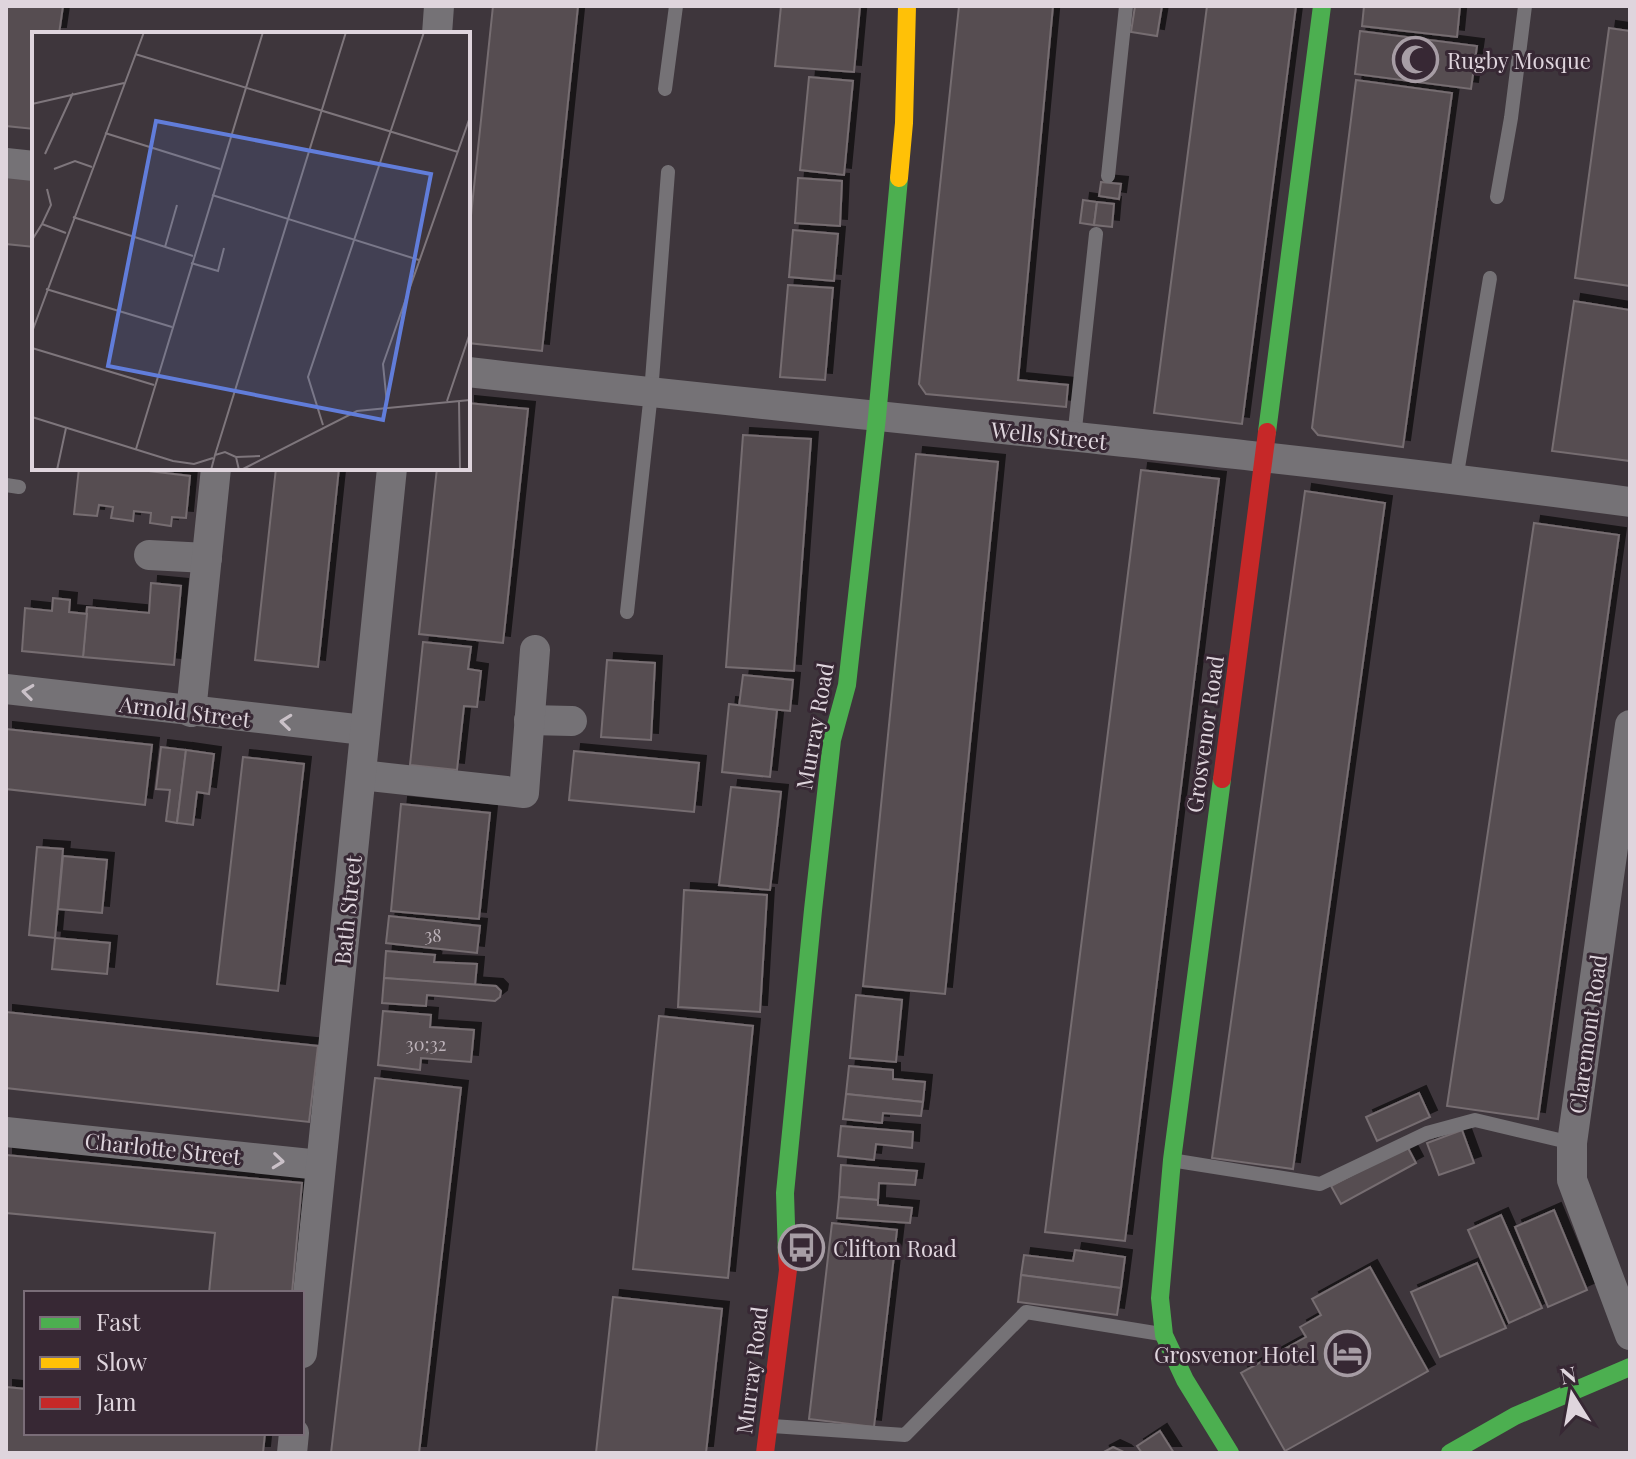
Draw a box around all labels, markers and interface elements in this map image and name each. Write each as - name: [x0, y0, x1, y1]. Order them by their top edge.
- inset map: [32, 32, 470, 470]
- mosque icon: Rugby Mosque: [1392, 36, 1440, 84]
- place label: Rugby Mosque: [1447, 45, 1591, 75]
- street label: Wells Street: [989, 414, 1110, 456]
- street label: Grosvenor Road: [1178, 653, 1230, 815]
- street label: Murray Road: [788, 660, 840, 792]
- one-way arrow: [21, 684, 35, 701]
- street label: Arnold Street: [117, 688, 254, 734]
- one-way arrow: [279, 714, 292, 731]
- street label: Bath Street: [326, 853, 368, 966]
- house number: 38: [424, 923, 442, 947]
- street label: Claremont Road: [1561, 952, 1613, 1116]
- house number: 30;32: [406, 1032, 446, 1056]
- street label: Charlotte Street: [83, 1125, 244, 1171]
- one-way arrow: [272, 1152, 285, 1169]
- bus stop icon: Clifton Road: [778, 1224, 826, 1272]
- place label: Clifton Road: [833, 1233, 957, 1263]
- legend: [24, 1291, 304, 1435]
- street label: Murray Road: [728, 1304, 774, 1435]
- text: Fast: [96, 1305, 141, 1337]
- hotel icon: Grosvenor Hotel: [1323, 1330, 1371, 1378]
- place label: Grosvenor Hotel: [1154, 1339, 1316, 1369]
- text: Slow: [96, 1345, 148, 1377]
- north arrow: [1532, 1355, 1612, 1435]
- text: N: [1557, 1358, 1579, 1391]
- text: Jam: [95, 1385, 137, 1417]

